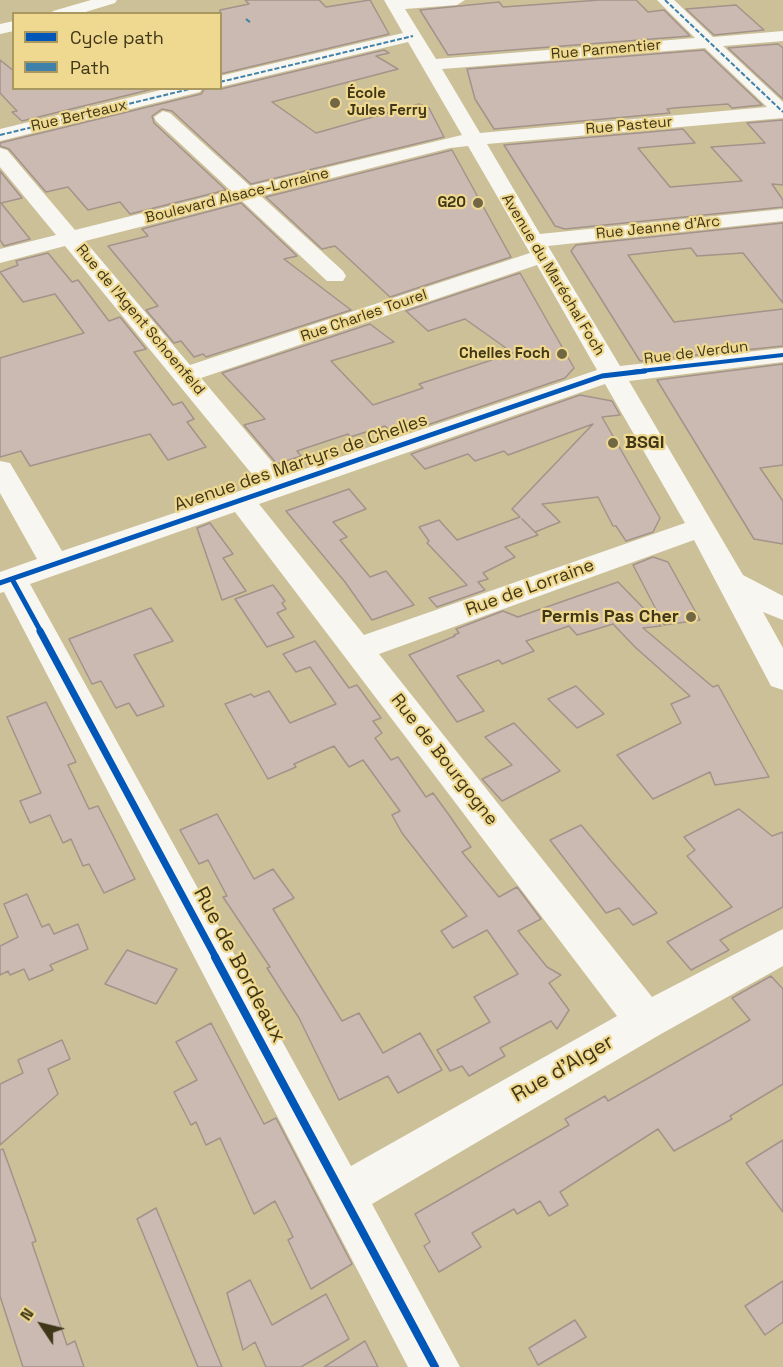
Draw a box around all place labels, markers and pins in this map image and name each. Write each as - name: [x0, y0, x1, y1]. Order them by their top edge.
- place label: École Jules Ferry: [347, 85, 427, 120]
- marker: École Jules Ferry: [328, 96, 342, 110]
- place label: G20: [437, 194, 466, 212]
- marker: G20: [471, 196, 485, 210]
- place label: Chelles Foch: [459, 345, 550, 363]
- marker: Chelles Foch: [555, 347, 569, 361]
- place label: BSGI: [625, 432, 665, 454]
- marker: BSGI: [606, 436, 620, 450]
- place label: Permis Pas Cher: [541, 606, 679, 628]
- marker: Permis Pas Cher: [684, 610, 698, 624]

